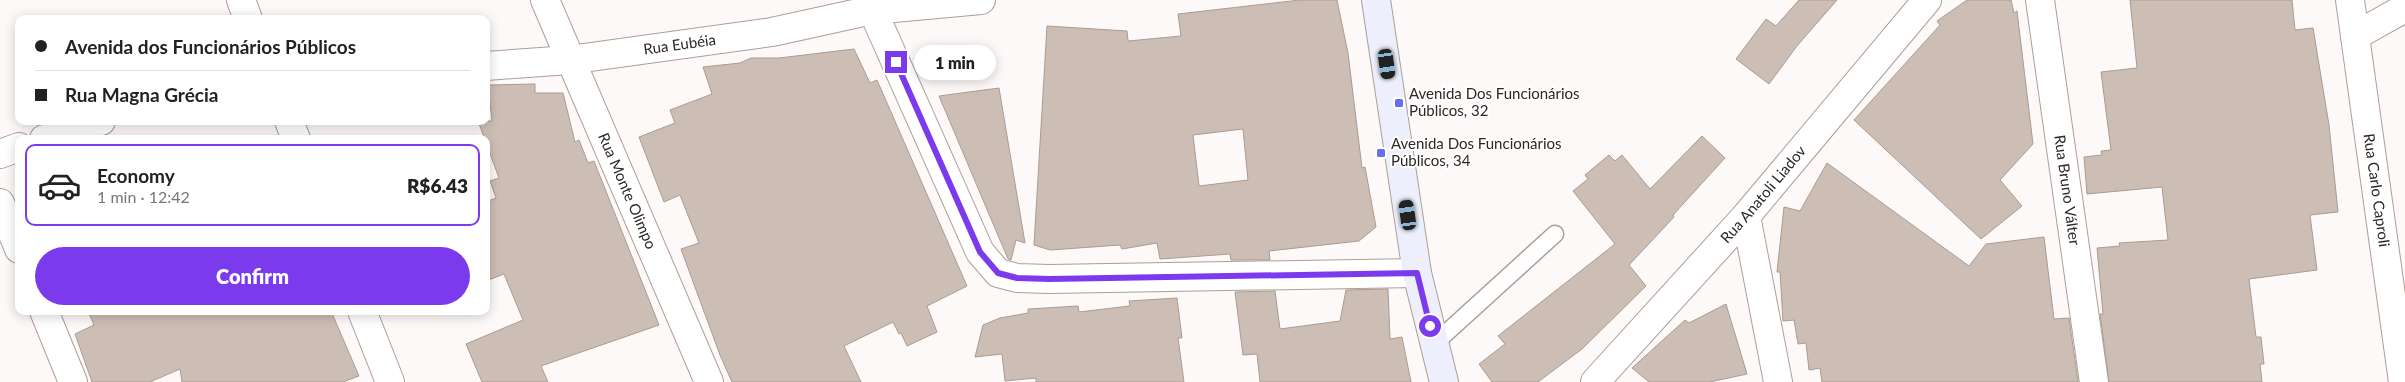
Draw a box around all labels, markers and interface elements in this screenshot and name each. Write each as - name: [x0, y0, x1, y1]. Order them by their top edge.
- street label: Rua Eubéia: [642, 30, 717, 58]
- text: Avenida dos Funcionários Públicos: [65, 35, 356, 58]
- callout: 1 min: [914, 44, 996, 80]
- car: [1377, 48, 1396, 80]
- route end: [885, 51, 907, 73]
- text: 1 min: [935, 53, 975, 72]
- text: Rua Magna Grécia: [65, 83, 218, 106]
- place label: Avenida Dos Funcionários Públicos, 32: [1409, 84, 1580, 119]
- marker: Avenida Dos Funcionários Públicos, 32: [1393, 97, 1405, 109]
- street label: Rua Monte Olimpo: [595, 130, 661, 252]
- street label: Rua Carlo Caproli: [2361, 132, 2394, 248]
- place label: Avenida Dos Funcionários Públicos, 34: [1391, 134, 1562, 169]
- street label: Rua Bruno Válter: [2051, 134, 2085, 247]
- street label: Rua Anatoli Liadov: [1716, 141, 1809, 246]
- marker: Avenida Dos Funcionários Públicos, 34: [1375, 147, 1387, 159]
- icon: car: [37, 163, 82, 208]
- text: Economy: [97, 164, 175, 187]
- text: R$6.43: [407, 174, 468, 197]
- text: 1 min · 12:42: [97, 187, 190, 206]
- car: [1398, 199, 1417, 231]
- button: Confirm: [35, 247, 470, 305]
- route start: [1419, 315, 1441, 337]

